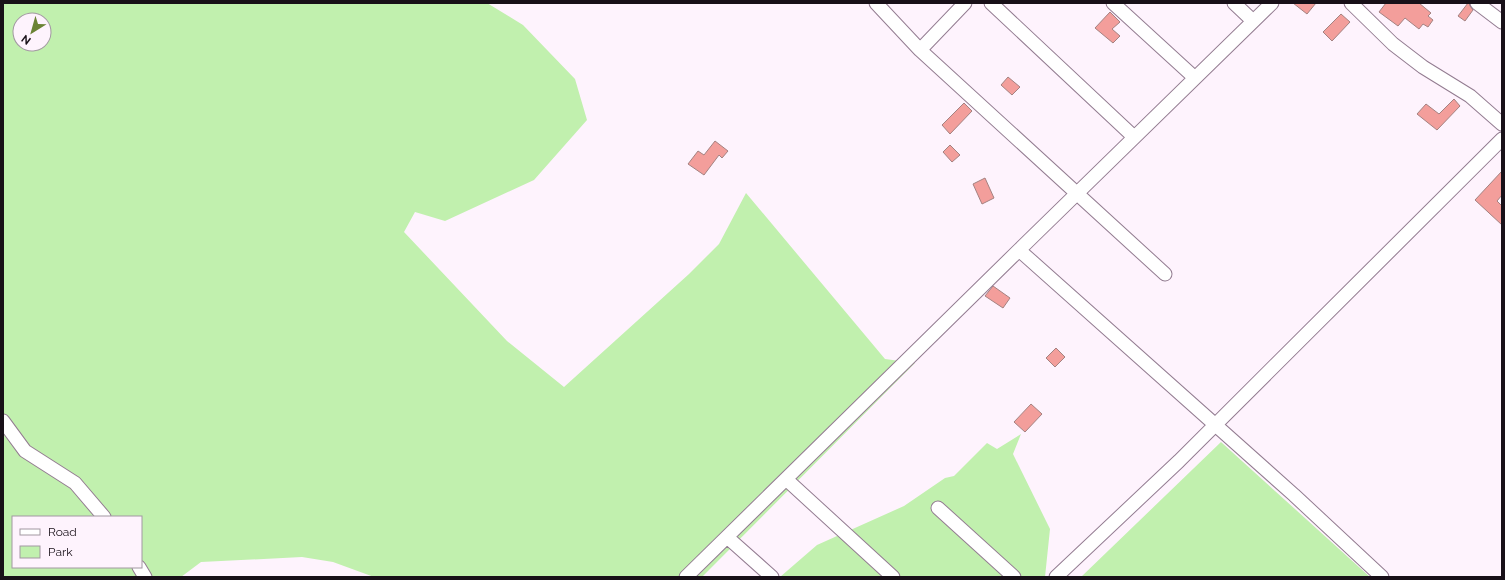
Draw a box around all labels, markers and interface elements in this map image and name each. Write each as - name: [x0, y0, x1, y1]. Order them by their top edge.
- north arrow: [12, 12, 52, 52]
- text: N: [19, 32, 34, 47]
- legend: [12, 516, 142, 568]
- text: Road: [48, 525, 77, 539]
- text: Park: [48, 545, 73, 559]

